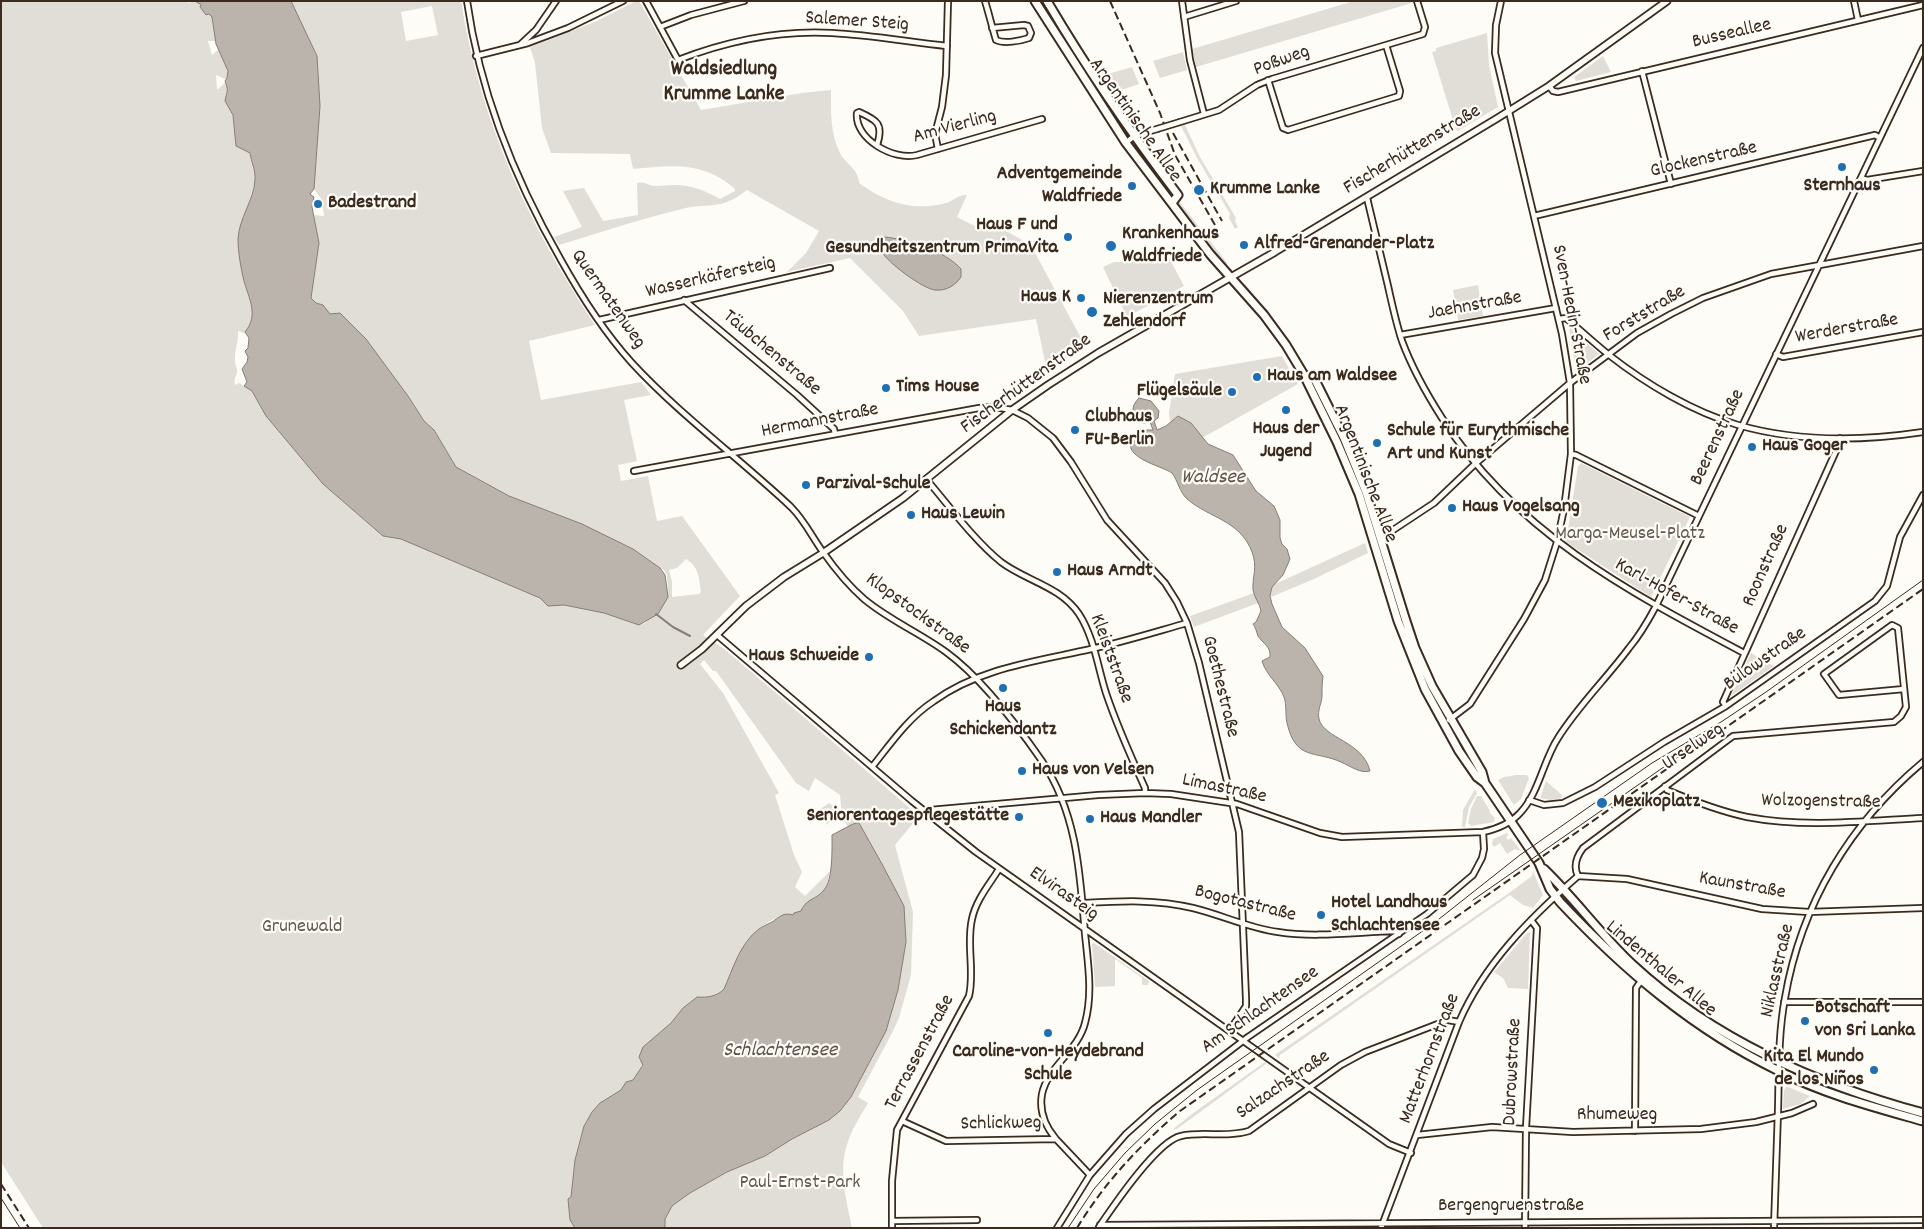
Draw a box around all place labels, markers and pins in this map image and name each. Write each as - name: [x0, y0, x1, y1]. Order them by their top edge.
- marker: Sternhaus: [1836, 161, 1848, 173]
- place label: Adventgemeinde Waldfriede: [997, 163, 1122, 210]
- place label: Sternhaus: [1803, 175, 1881, 199]
- place label: Krumme Lanke: [1210, 178, 1320, 202]
- marker: Adventgemeinde Waldfriede: [1126, 180, 1138, 192]
- marker: Krumme Lanke: [1192, 183, 1206, 197]
- place label: Badestrand: [328, 192, 416, 216]
- marker: Badestrand: [312, 198, 324, 210]
- place label: Haus F und Gesundheitszentrum PrimaVita: [825, 214, 1058, 261]
- place label: Krankenhaus Waldfriede: [1122, 223, 1219, 270]
- marker: Haus F und Gesundheitszentrum PrimaVita: [1062, 231, 1074, 243]
- place label: Alfred-Grenander-Platz: [1254, 233, 1434, 257]
- marker: Krankenhaus Waldfriede: [1104, 239, 1118, 253]
- marker: Alfred-Grenander-Platz: [1238, 239, 1250, 251]
- place label: Haus K: [1021, 286, 1071, 310]
- place label: Nierenzentrum Zehlendorf: [1103, 288, 1214, 335]
- marker: Haus K: [1075, 292, 1087, 304]
- marker: Nierenzentrum Zehlendorf: [1085, 305, 1099, 319]
- place label: Haus am Waldsee: [1267, 365, 1397, 389]
- marker: Haus am Waldsee: [1251, 371, 1263, 383]
- place label: Tims House: [896, 376, 979, 400]
- place label: Flügelsäule: [1137, 380, 1222, 404]
- marker: Tims House: [880, 382, 892, 394]
- marker: Flügelsäule: [1226, 386, 1238, 398]
- marker: Haus der Jugend: [1280, 404, 1292, 416]
- place label: Clubhaus FU-Berlin: [1085, 406, 1154, 453]
- place label: Haus der Jugend: [1253, 418, 1319, 465]
- place label: Schule für Eurythmische Art und Kunst: [1387, 420, 1569, 467]
- marker: Clubhaus FU-Berlin: [1069, 424, 1081, 436]
- place label: Haus Goger: [1762, 435, 1847, 459]
- marker: Schule für Eurythmische Art und Kunst: [1371, 437, 1383, 449]
- marker: Haus Goger: [1746, 441, 1758, 453]
- place label: Parzival-Schule: [816, 473, 931, 497]
- marker: Parzival-Schule: [800, 479, 812, 491]
- place label: Haus Vogelsang: [1462, 496, 1580, 520]
- marker: Haus Vogelsang: [1446, 502, 1458, 514]
- place label: Haus Lewin: [921, 503, 1005, 527]
- marker: Haus Lewin: [905, 509, 917, 521]
- place label: Haus Arndt: [1067, 560, 1153, 584]
- marker: Haus Arndt: [1051, 566, 1063, 578]
- place label: Haus Schweide: [748, 645, 859, 669]
- marker: Haus Schweide: [863, 651, 875, 663]
- marker: Haus Schickendantz: [997, 682, 1009, 694]
- place label: Haus Schickendantz: [950, 696, 1056, 743]
- place label: Haus von Velsen: [1032, 759, 1154, 783]
- marker: Haus von Velsen: [1016, 765, 1028, 777]
- place label: Mexikoplatz: [1613, 791, 1700, 815]
- marker: Mexikoplatz: [1595, 796, 1609, 810]
- place label: Seniorentagespflegestätte: [806, 805, 1009, 829]
- place label: Haus Mandler: [1100, 807, 1202, 831]
- marker: Seniorentagespflegestätte: [1013, 811, 1025, 823]
- marker: Haus Mandler: [1084, 813, 1096, 825]
- place label: Hotel Landhaus Schlachtensee: [1331, 892, 1447, 939]
- marker: Hotel Landhaus Schlachtensee: [1315, 909, 1327, 921]
- place label: Botschaft von Sri Lanka: [1815, 997, 1915, 1044]
- marker: Botschaft von Sri Lanka: [1799, 1015, 1811, 1027]
- marker: Caroline-von-Heydebrand Schule: [1042, 1027, 1054, 1039]
- place label: Caroline-von-Heydebrand Schule: [952, 1041, 1144, 1088]
- place label: Kita El Mundo de los Niños: [1763, 1046, 1864, 1093]
- marker: Kita El Mundo de los Niños: [1868, 1064, 1880, 1076]

